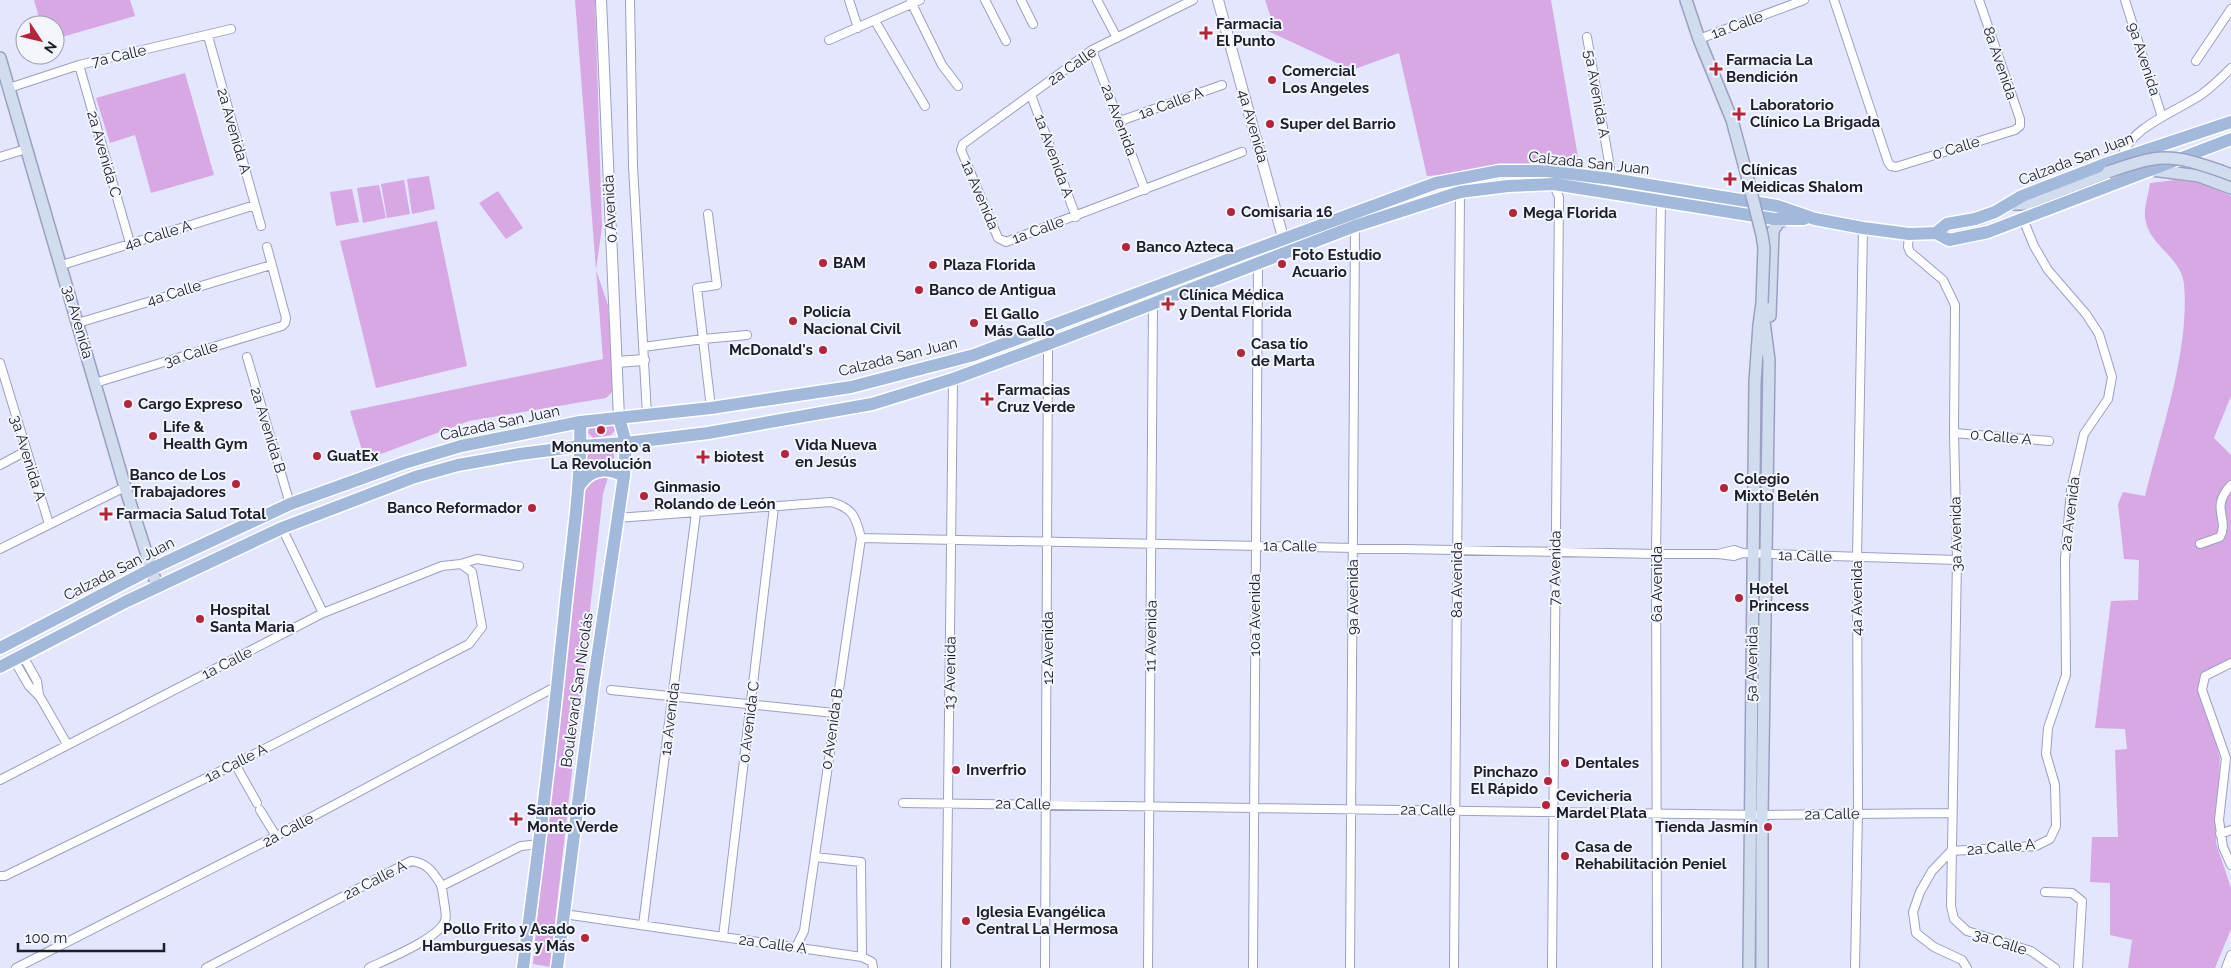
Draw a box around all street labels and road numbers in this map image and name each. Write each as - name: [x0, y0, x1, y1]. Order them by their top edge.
- street label: 1a Calle: [1709, 7, 1766, 43]
- street label: 9a Avenida: [2124, 20, 2164, 98]
- street label: 8a Avenida: [1979, 24, 2021, 102]
- street label: 7a Calle: [90, 41, 148, 71]
- street label: 2a Calle: [1044, 43, 1100, 89]
- street label: 5a Avenida A: [1580, 49, 1614, 139]
- street label: 2a Avenida: [1097, 82, 1141, 158]
- street label: 1a Calle A: [1136, 83, 1206, 123]
- street label: 2a Avenida A: [213, 86, 255, 176]
- street label: 4a Avenida: [1234, 87, 1272, 165]
- street label: 2a Avenida C: [83, 109, 125, 199]
- street label: 1a Avenida A: [1031, 112, 1077, 200]
- street label: Calzada San Juan: [2016, 129, 2136, 189]
- street label: 0 Calle: [1930, 132, 1982, 164]
- street label: Calzada San Juan: [1527, 148, 1651, 178]
- street label: 1a Avenida: [957, 158, 1003, 232]
- street label: 0 Avenida: [599, 174, 621, 244]
- street label: 1a Calle: [1010, 212, 1067, 248]
- street label: 4a Calle A: [122, 216, 194, 254]
- street label: 4a Calle: [145, 276, 203, 310]
- street label: 3a Avenida: [59, 283, 97, 361]
- street label: Calzada San Juan: [837, 334, 959, 380]
- street label: 3a Calle: [162, 337, 220, 371]
- street label: 2a Avenida B: [246, 385, 290, 475]
- street label: Calzada San Juan: [439, 402, 561, 444]
- street label: 3a Avenida A: [6, 413, 50, 503]
- street label: 0 Calle A: [1969, 425, 2033, 449]
- street label: 2a Avenida: [2056, 476, 2084, 552]
- street label: 3a Avenida: [1946, 496, 1966, 572]
- street label: 7a Avenida: [1545, 530, 1565, 606]
- street label: Calzada San Juan: [61, 533, 177, 605]
- street label: 1a Calle: [1263, 537, 1317, 555]
- street label: 8a Avenida: [1448, 542, 1466, 618]
- street label: 6a Avenida: [1648, 546, 1666, 622]
- street label: 1a Calle: [1778, 546, 1832, 566]
- street label: 9a Avenida: [1344, 559, 1362, 635]
- street label: 4a Avenida: [1848, 560, 1866, 636]
- street label: 10a Avenida: [1246, 574, 1264, 656]
- street label: 11 Avenida: [1141, 600, 1161, 672]
- street label: 12 Avenida: [1039, 611, 1057, 685]
- street label: Boulevard San Nicolás: [557, 612, 597, 768]
- street label: 5a Avenida: [1742, 626, 1762, 702]
- street label: 13 Avenida: [940, 636, 960, 710]
- street label: 1a Calle: [199, 643, 255, 683]
- street label: 0 Avenida C: [735, 680, 763, 764]
- street label: 1a Avenida: [657, 681, 683, 757]
- street label: 0 Avenida B: [817, 687, 847, 771]
- street label: 1a Calle A: [202, 740, 270, 786]
- street label: 2a Calle: [995, 795, 1051, 813]
- street label: 2a Calle: [1400, 801, 1456, 819]
- street label: 2a Calle: [1804, 805, 1860, 823]
- street label: 2a Calle: [259, 809, 317, 851]
- street label: 2a Calle A: [1966, 835, 2036, 859]
- street label: 2a Calle A: [340, 856, 410, 904]
- street label: 3a Calle: [1971, 925, 2029, 959]
- street label: 2a Calle A: [738, 930, 808, 958]

